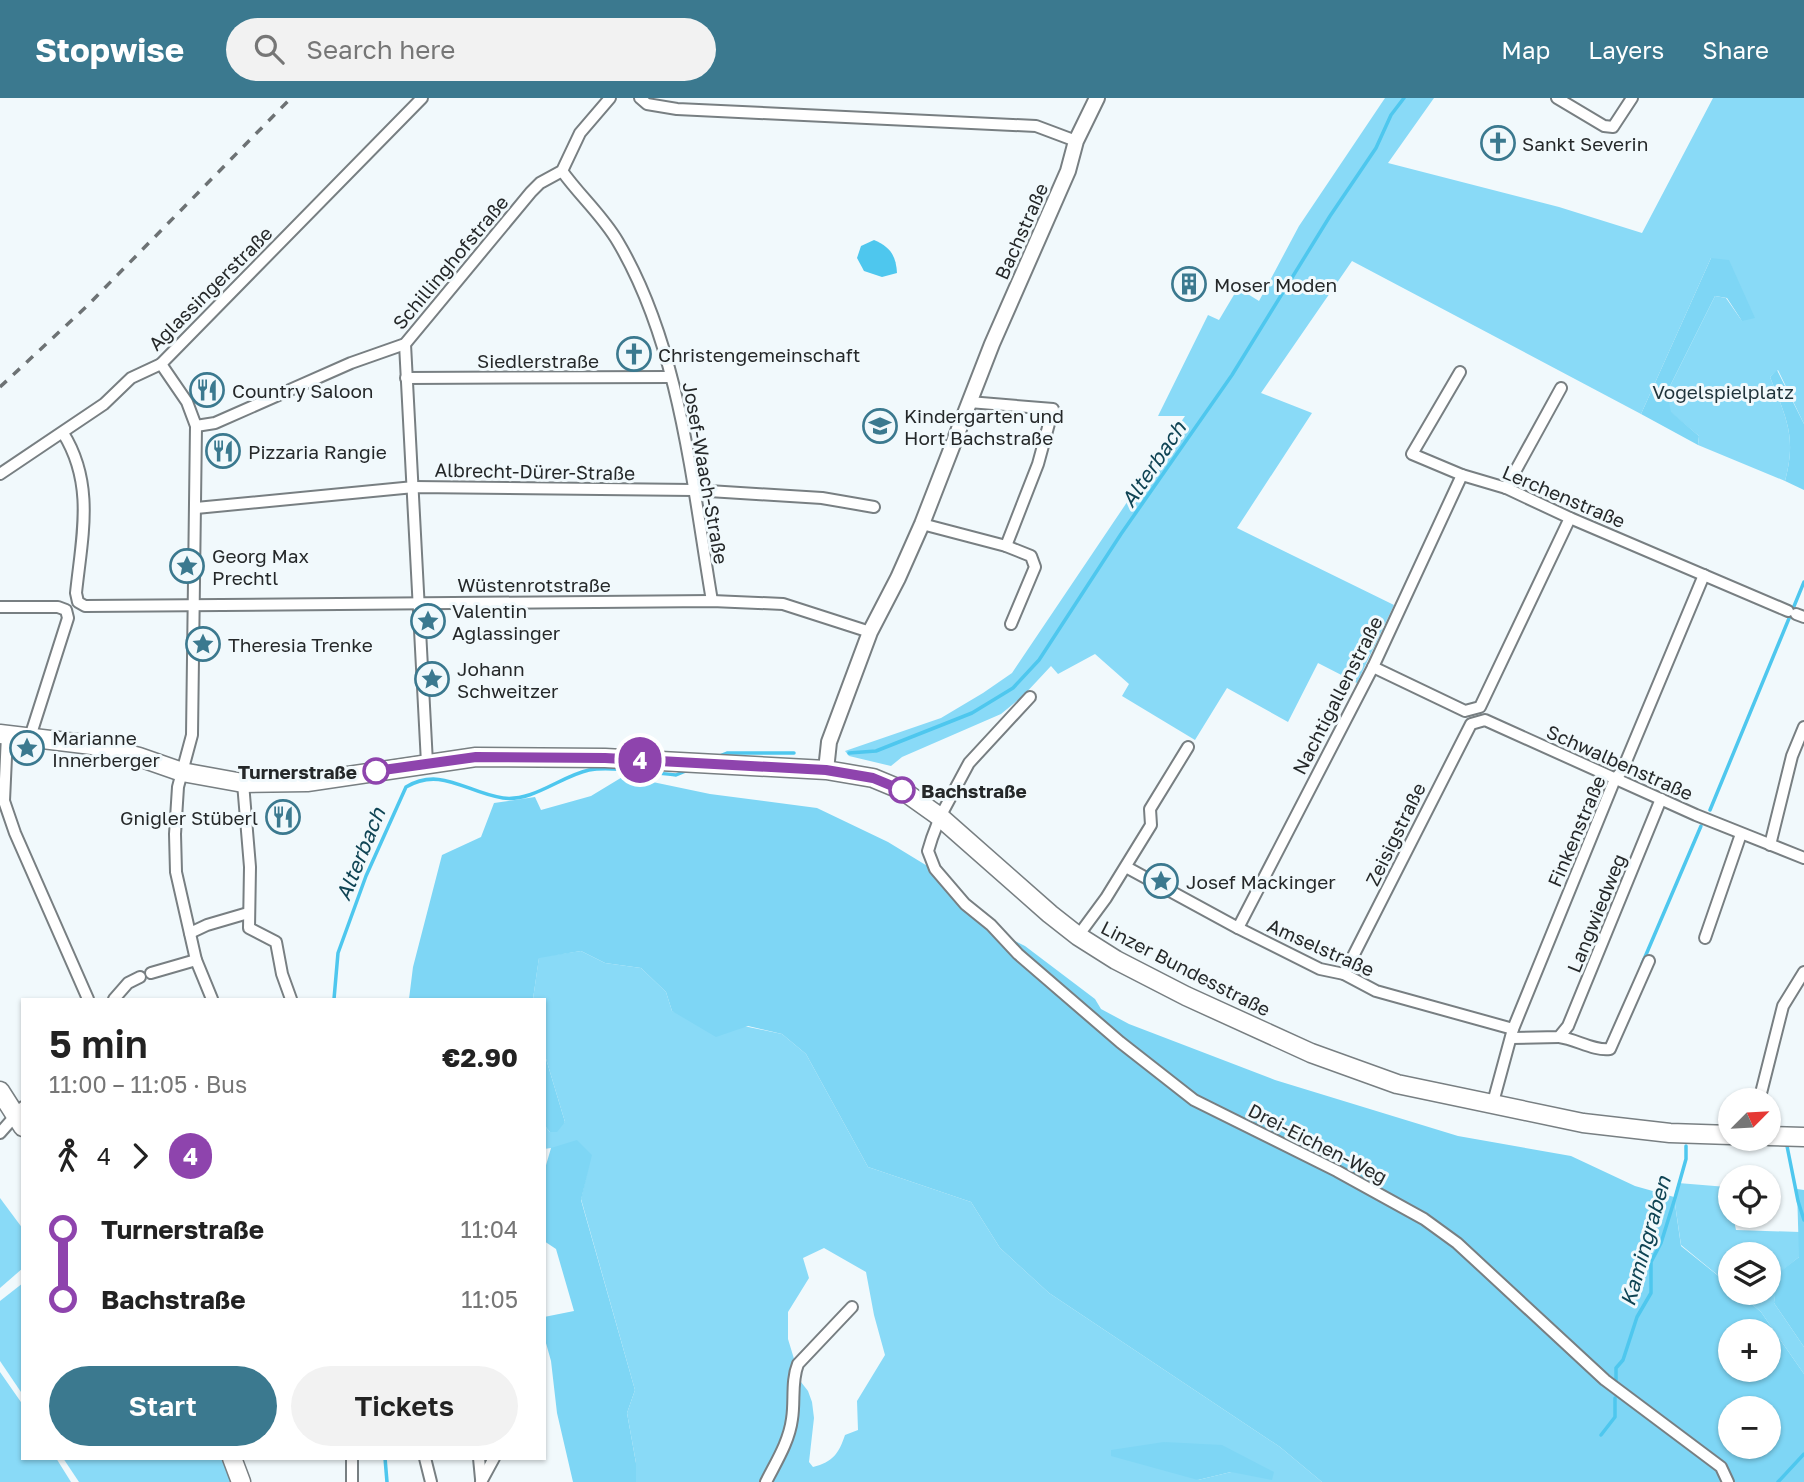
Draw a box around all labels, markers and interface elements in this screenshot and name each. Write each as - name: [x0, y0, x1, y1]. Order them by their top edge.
- search box: [226, 18, 716, 81]
- text: Stopwise: [35, 30, 184, 69]
- icon: search: [250, 30, 288, 68]
- text: Search here: [306, 34, 455, 65]
- text: Map: [1501, 35, 1550, 64]
- text: Layers: [1588, 35, 1664, 64]
- text: Share: [1702, 35, 1769, 64]
- church icon: Sankt Severin: [1479, 124, 1517, 162]
- place label: Sankt Severin: [1522, 132, 1648, 155]
- street label: Bachstraße: [990, 179, 1052, 283]
- street label: Schillinghofstraße: [387, 190, 513, 334]
- street label: Aglassingerstraße: [143, 221, 277, 355]
- building icon: Moser Moden: [1170, 265, 1208, 303]
- place label: Moser Moden: [1214, 273, 1337, 296]
- church icon: Christengemeinschaft: [615, 335, 653, 373]
- place label: Christengemeinschaft: [658, 343, 860, 366]
- street label: Siedlerstraße: [477, 349, 599, 372]
- restaurant icon: Country Saloon: [188, 371, 226, 409]
- place label: Country Saloon: [232, 379, 374, 402]
- street label: Josef-Waach-Straße: [679, 380, 733, 566]
- park label: Vogelspielplatz: [1652, 380, 1794, 403]
- place label: Kindergarten und Hort Bachstraße: [904, 404, 1064, 449]
- school or university icon: Kindergarten und Hort Bachstraße: [861, 407, 899, 445]
- water label: Alterbach: [1115, 415, 1192, 512]
- restaurant icon: Pizzaria Rangie: [204, 432, 242, 470]
- place label: Pizzaria Rangie: [248, 440, 387, 463]
- street label: Albrecht-Dürer-Straße: [435, 458, 635, 484]
- street label: Lerchenstraße: [1499, 460, 1629, 532]
- place label: Georg Max Prechtl: [212, 544, 309, 589]
- place icon: Georg Max Prechtl: [168, 547, 206, 585]
- street label: Wüstenrotstraße: [457, 573, 611, 596]
- place label: Valentin Aglassinger: [452, 599, 561, 644]
- place icon: Valentin Aglassinger: [409, 602, 447, 640]
- street label: Nachtigallenstraße: [1287, 612, 1387, 778]
- place icon: Theresia Trenke: [184, 625, 222, 663]
- place label: Theresia Trenke: [228, 633, 373, 656]
- place label: Johann Schweitzer: [457, 657, 559, 702]
- place icon: Johann Schweitzer: [413, 660, 451, 698]
- street label: Schwalbenstraße: [1543, 719, 1697, 805]
- place label: Marianne Innerberger: [52, 726, 160, 771]
- place icon: Marianne Innerberger: [8, 729, 46, 767]
- line badge: 4: [617, 737, 663, 783]
- text: 4: [633, 745, 648, 774]
- marker: Turnerstraße: [363, 758, 389, 784]
- place label: Turnerstraße: [238, 760, 357, 783]
- street label: Finkenstraße: [1542, 772, 1610, 890]
- marker: Bachstraße: [889, 777, 915, 803]
- place label: Bachstraße: [921, 779, 1027, 802]
- street label: Zeisigstraße: [1360, 779, 1430, 889]
- restaurant icon: Gnigler Stüberl: [264, 798, 302, 836]
- water label: Alterbach: [330, 803, 391, 904]
- place label: Gnigler Stüberl: [120, 806, 258, 829]
- street label: Langwiedweg: [1562, 850, 1630, 976]
- place icon: Josef Mackinger: [1142, 862, 1180, 900]
- place label: Josef Mackinger: [1186, 870, 1336, 893]
- street label: Amselstraße: [1264, 913, 1378, 981]
- street label: Linzer Bundesstraße: [1098, 915, 1274, 1021]
- text: 5 min: [49, 1021, 148, 1066]
- text: €2.90: [442, 1042, 518, 1073]
- text: 11:00 – 11:05 · Bus: [49, 1070, 247, 1098]
- north arrow: [1718, 1088, 1782, 1152]
- map controls: [1718, 1088, 1781, 1459]
- street label: Drei-Eichen-Weg: [1245, 1098, 1391, 1188]
- icon: walk: [49, 1137, 87, 1175]
- icon: forward: [121, 1137, 159, 1175]
- text: 4: [183, 1141, 198, 1170]
- text: 4: [97, 1142, 111, 1170]
- button: locate: [1718, 1165, 1781, 1228]
- water label: Kamingraben: [1614, 1172, 1676, 1309]
- text: Turnerstraße: [101, 1214, 264, 1245]
- text: 11:04: [461, 1215, 518, 1243]
- button: layers: [1718, 1242, 1781, 1305]
- text: Bachstraße: [101, 1284, 246, 1315]
- text: 11:05: [461, 1285, 518, 1313]
- button: +: [1718, 1319, 1781, 1382]
- button: Start: [49, 1366, 277, 1446]
- button: Tickets: [291, 1366, 518, 1446]
- button: −: [1718, 1396, 1781, 1459]

